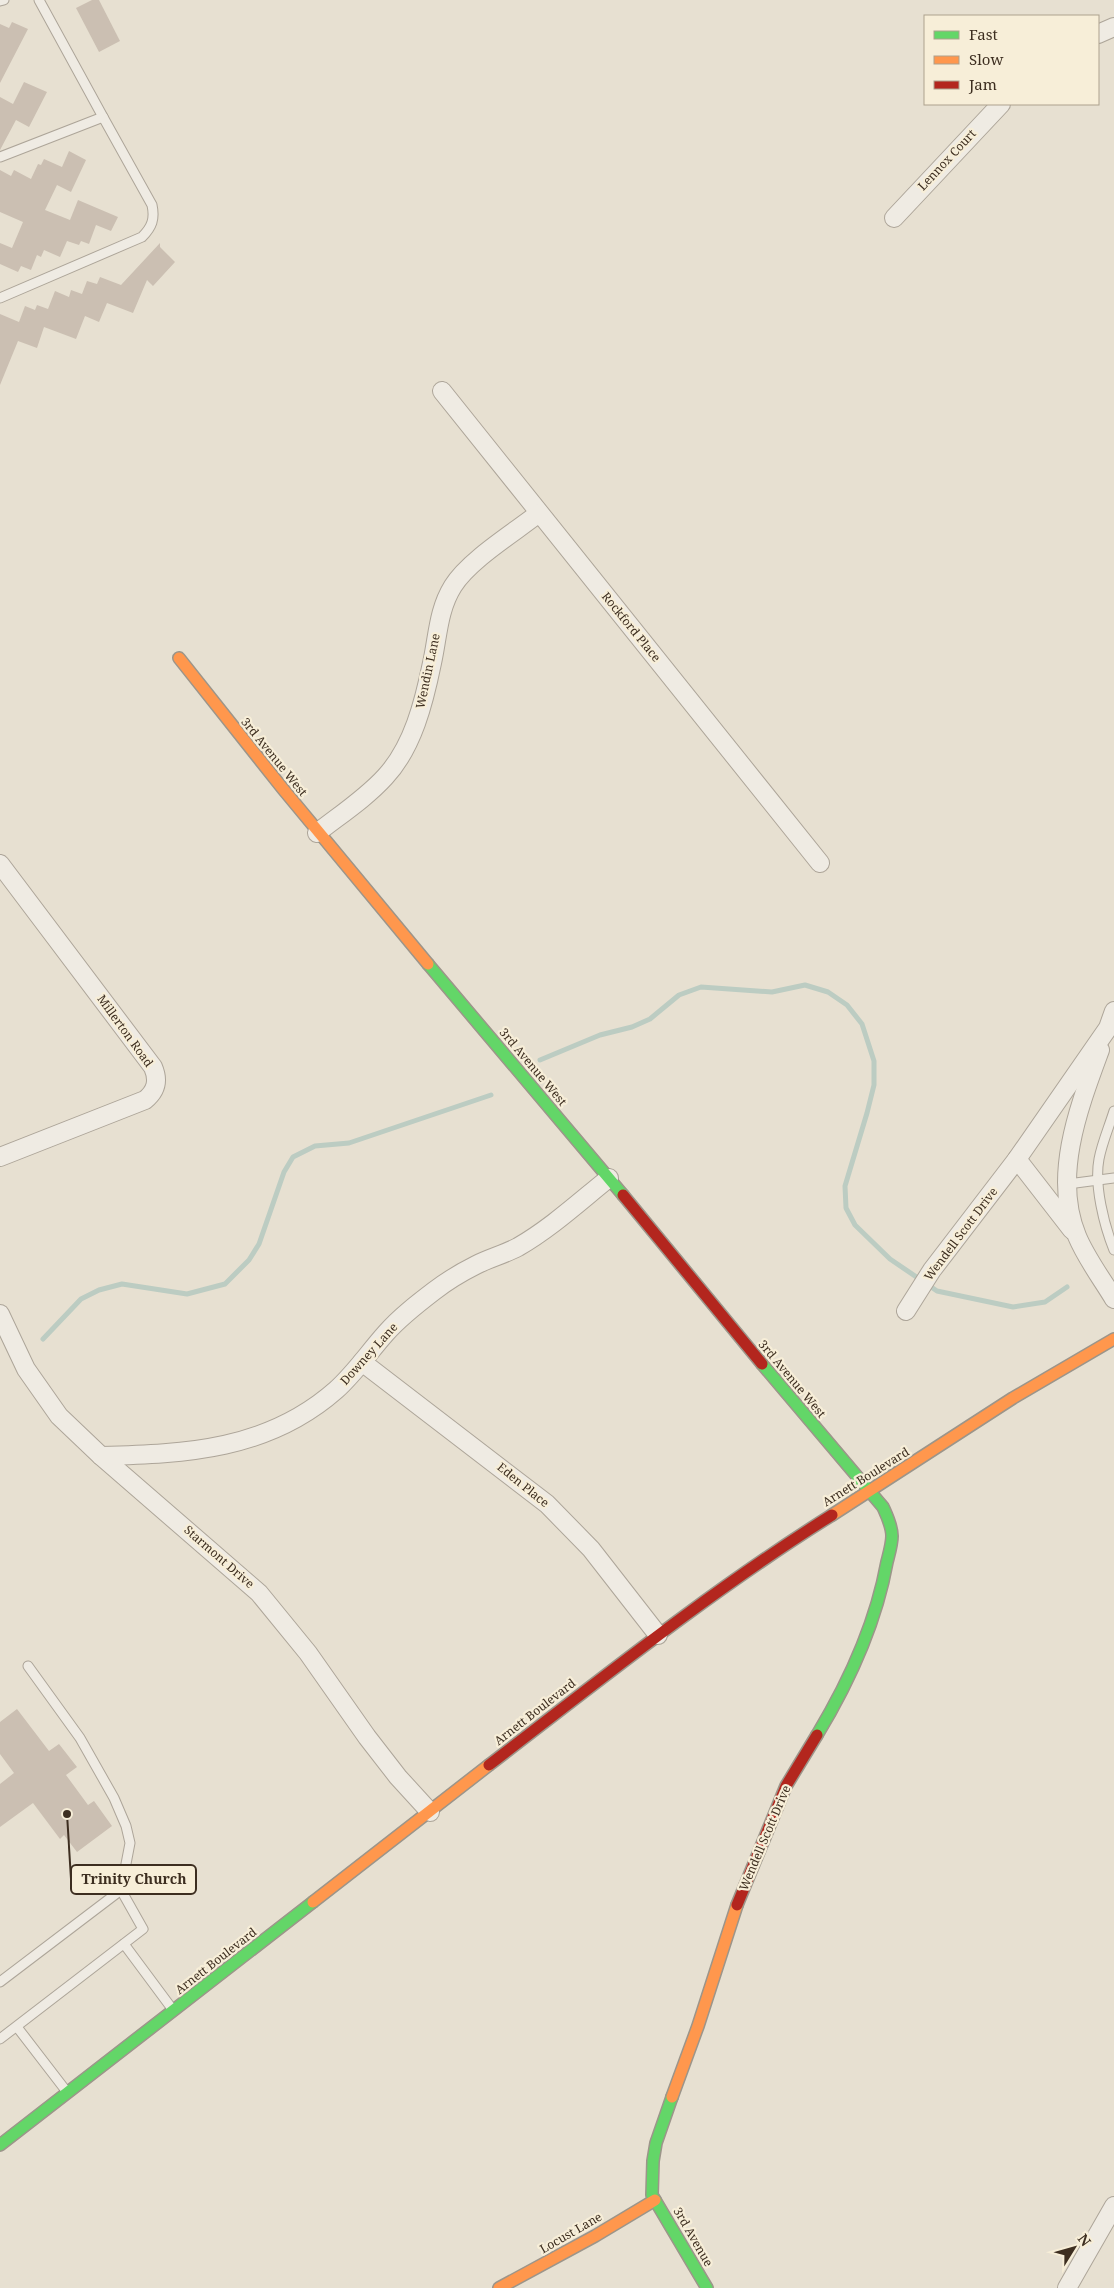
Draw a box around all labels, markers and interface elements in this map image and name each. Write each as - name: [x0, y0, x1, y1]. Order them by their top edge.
- legend: [924, 15, 1099, 105]
- text: Fast: [969, 24, 998, 44]
- text: Slow: [969, 49, 1003, 69]
- text: Jam: [968, 74, 997, 94]
- street label: Lennox Court: [914, 125, 980, 194]
- street label: Rockford Place: [598, 588, 665, 665]
- street label: Wendin Lane: [411, 632, 444, 710]
- street label: 3rd Avenue West: [237, 714, 311, 800]
- street label: Millerton Road: [93, 991, 158, 1071]
- street label: 3rd Avenue West: [496, 1024, 571, 1109]
- street label: Wendell Scott Drive: [920, 1184, 1001, 1284]
- street label: Downey Lane: [336, 1319, 401, 1389]
- street label: 3rd Avenue West: [755, 1336, 830, 1421]
- street label: Arnett Boulevard: [819, 1443, 913, 1510]
- street label: Eden Place: [494, 1458, 553, 1511]
- street label: Starmont Drive: [181, 1521, 258, 1592]
- street label: Arnett Boulevard: [490, 1674, 579, 1749]
- street label: Wendell Scott Drive: [735, 1783, 794, 1893]
- callout: Trinity Church: [71, 1865, 196, 1894]
- text: Trinity Church: [81, 1869, 187, 1888]
- street label: Arnett Boulevard: [171, 1923, 260, 1998]
- street label: 3rd Avenue: [670, 2204, 717, 2269]
- street label: Locust Lane: [537, 2208, 605, 2257]
- north arrow: [1049, 2223, 1099, 2273]
- text: N: [1074, 2230, 1096, 2250]

